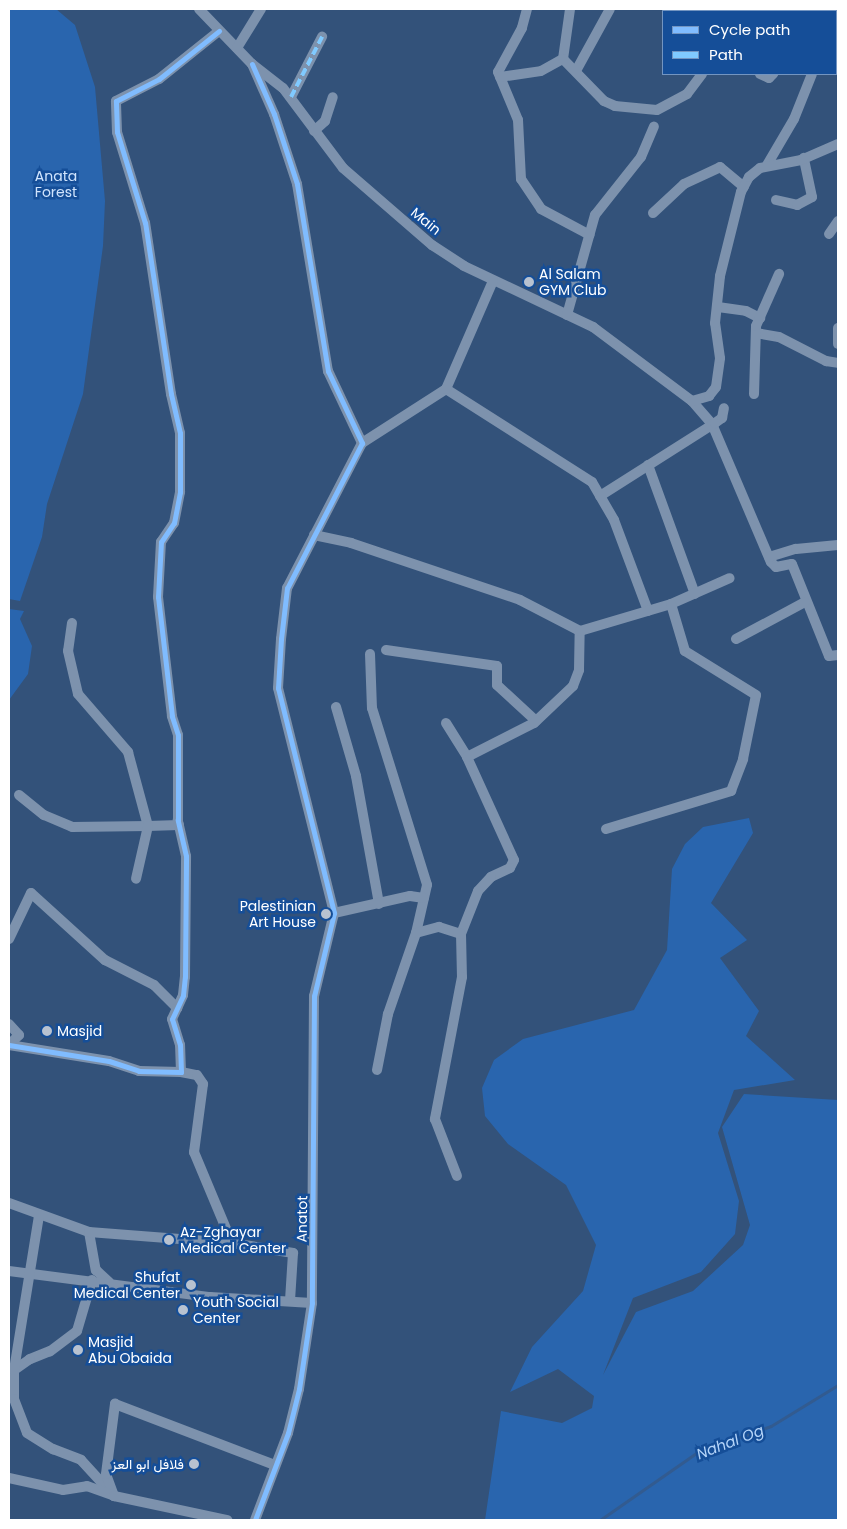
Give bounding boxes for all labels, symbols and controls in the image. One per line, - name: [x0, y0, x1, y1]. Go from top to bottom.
- legend: [662, 10, 837, 75]
- text: Cycle path: [709, 19, 790, 40]
- text: Path: [709, 44, 743, 65]
- park label: Anata Forest: [35, 168, 77, 200]
- street label: Main: [408, 204, 444, 238]
- place label: Al Salam GYM Club: [539, 266, 607, 298]
- marker: Al Salam GYM Club: [523, 276, 535, 288]
- place label: Palestinian Art House: [240, 898, 316, 930]
- marker: Palestinian Art House: [320, 908, 332, 920]
- place label: Masjid: [57, 1023, 102, 1039]
- marker: Masjid: [41, 1025, 53, 1037]
- street label: Anatot: [293, 1195, 311, 1243]
- place label: Az-Zghayar Medical Center: [180, 1224, 286, 1256]
- marker: Az-Zghayar Medical Center: [162, 1233, 176, 1247]
- place label: Shufat Medical Center: [74, 1269, 180, 1302]
- marker: Shufat Medical Center: [184, 1278, 198, 1292]
- place label: Youth Social Center: [193, 1294, 279, 1326]
- marker: Youth Social Center: [177, 1304, 189, 1316]
- place label: Masjid Abu Obaida: [88, 1334, 172, 1366]
- marker: Masjid Abu Obaida: [72, 1344, 84, 1356]
- water label: Nahal Og: [694, 1421, 766, 1463]
- place label: فلافل ابو العز: [112, 1456, 184, 1472]
- marker: فلافل ابو العز: [188, 1458, 200, 1470]

